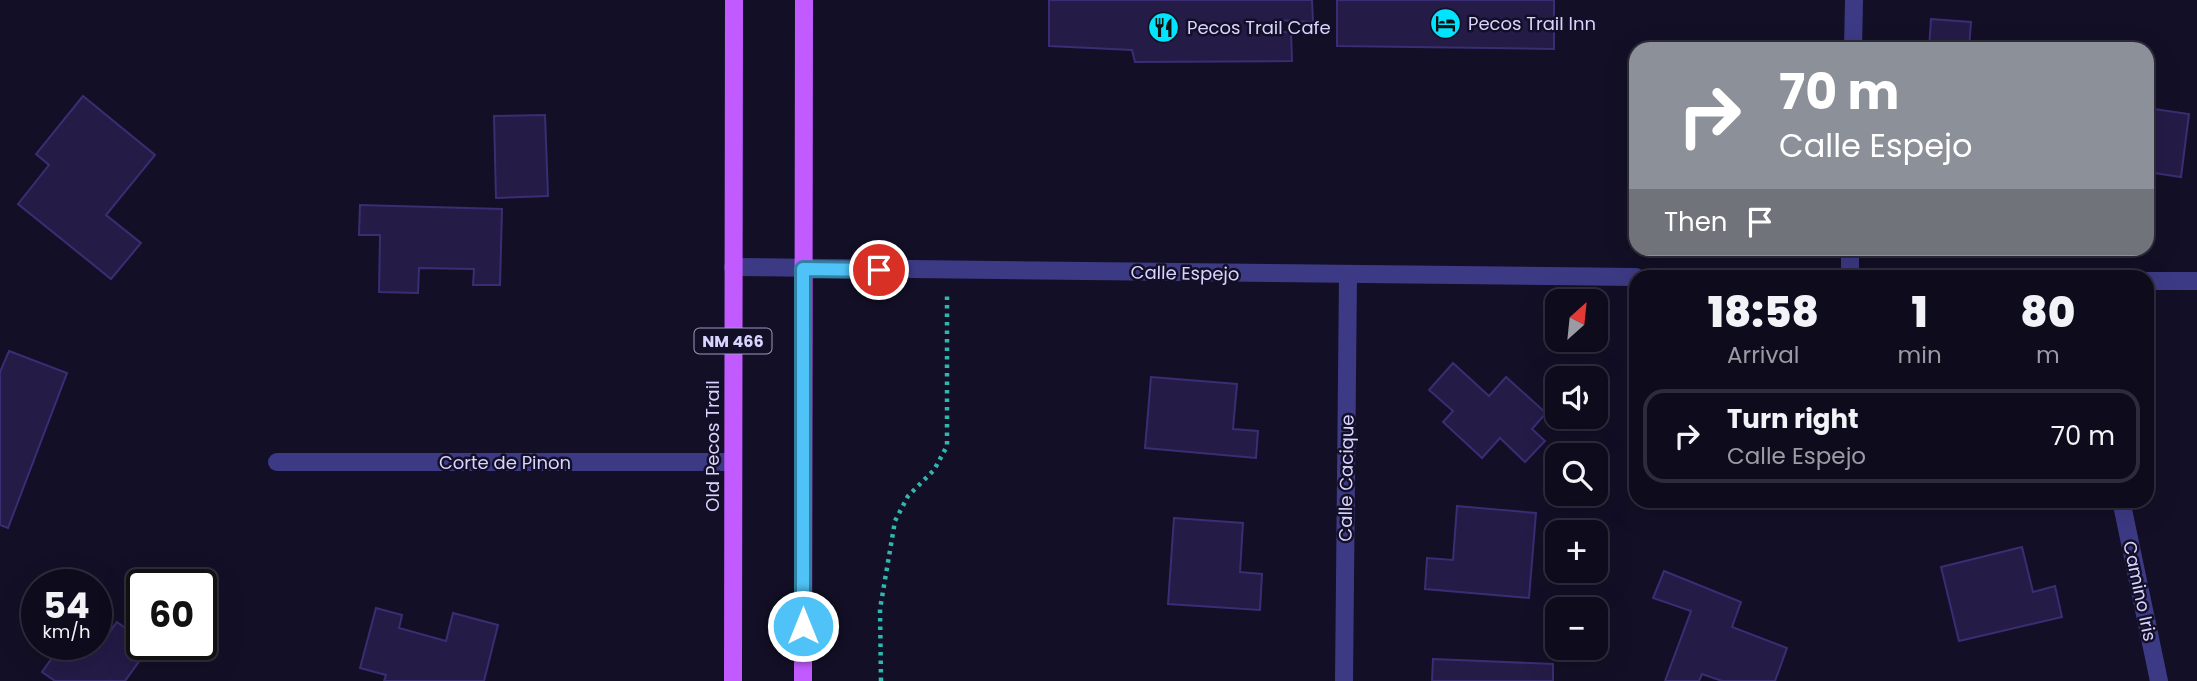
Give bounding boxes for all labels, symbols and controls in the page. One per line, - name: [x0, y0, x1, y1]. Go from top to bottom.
- hotel icon: Pecos Trail Inn: [1428, 6, 1462, 40]
- restaurant icon: Pecos Trail Cafe: [1147, 10, 1181, 44]
- place label: Pecos Trail Inn: [1468, 11, 1596, 36]
- place label: Pecos Trail Cafe: [1187, 15, 1331, 40]
- text: 70 m: [1779, 58, 1899, 126]
- icon: right: [1664, 70, 1755, 161]
- text: Calle Espejo: [1779, 123, 1972, 168]
- icon: arrive: [1741, 203, 1779, 241]
- text: Then: [1664, 204, 1727, 240]
- pin: [849, 240, 909, 300]
- icon: arrive: [860, 251, 898, 289]
- street label: Calle Espejo: [1130, 260, 1240, 286]
- text: 18:58: [1708, 283, 1819, 342]
- text: 1: [1912, 283, 1928, 342]
- text: 80: [2020, 283, 2075, 342]
- north arrow: [1545, 289, 1608, 352]
- map controls: [1545, 289, 1608, 660]
- road number: NM 466: [694, 328, 772, 354]
- text: Arrival: [1727, 339, 1800, 371]
- text: min: [1898, 339, 1942, 371]
- text: m: [2036, 339, 2060, 371]
- button: sound: [1545, 366, 1608, 429]
- street label: Old Pecos Trail: [700, 380, 725, 512]
- text: Turn right: [1727, 401, 1859, 437]
- street label: Calle Cacique: [1332, 414, 1360, 542]
- icon: right: [1668, 417, 1706, 455]
- text: 70 m: [2051, 418, 2115, 454]
- text: Calle Espejo: [1727, 440, 1866, 472]
- button: search: [1545, 443, 1608, 506]
- street label: Corte de Pinon: [439, 450, 571, 475]
- button: +: [1545, 520, 1608, 583]
- street label: Camino Iris: [2117, 539, 2163, 643]
- speed limit sign: 60: [126, 569, 217, 660]
- text: 54: [43, 581, 90, 630]
- position arrow: [766, 589, 840, 663]
- button: −: [1545, 597, 1608, 660]
- text: km/h: [43, 619, 90, 644]

